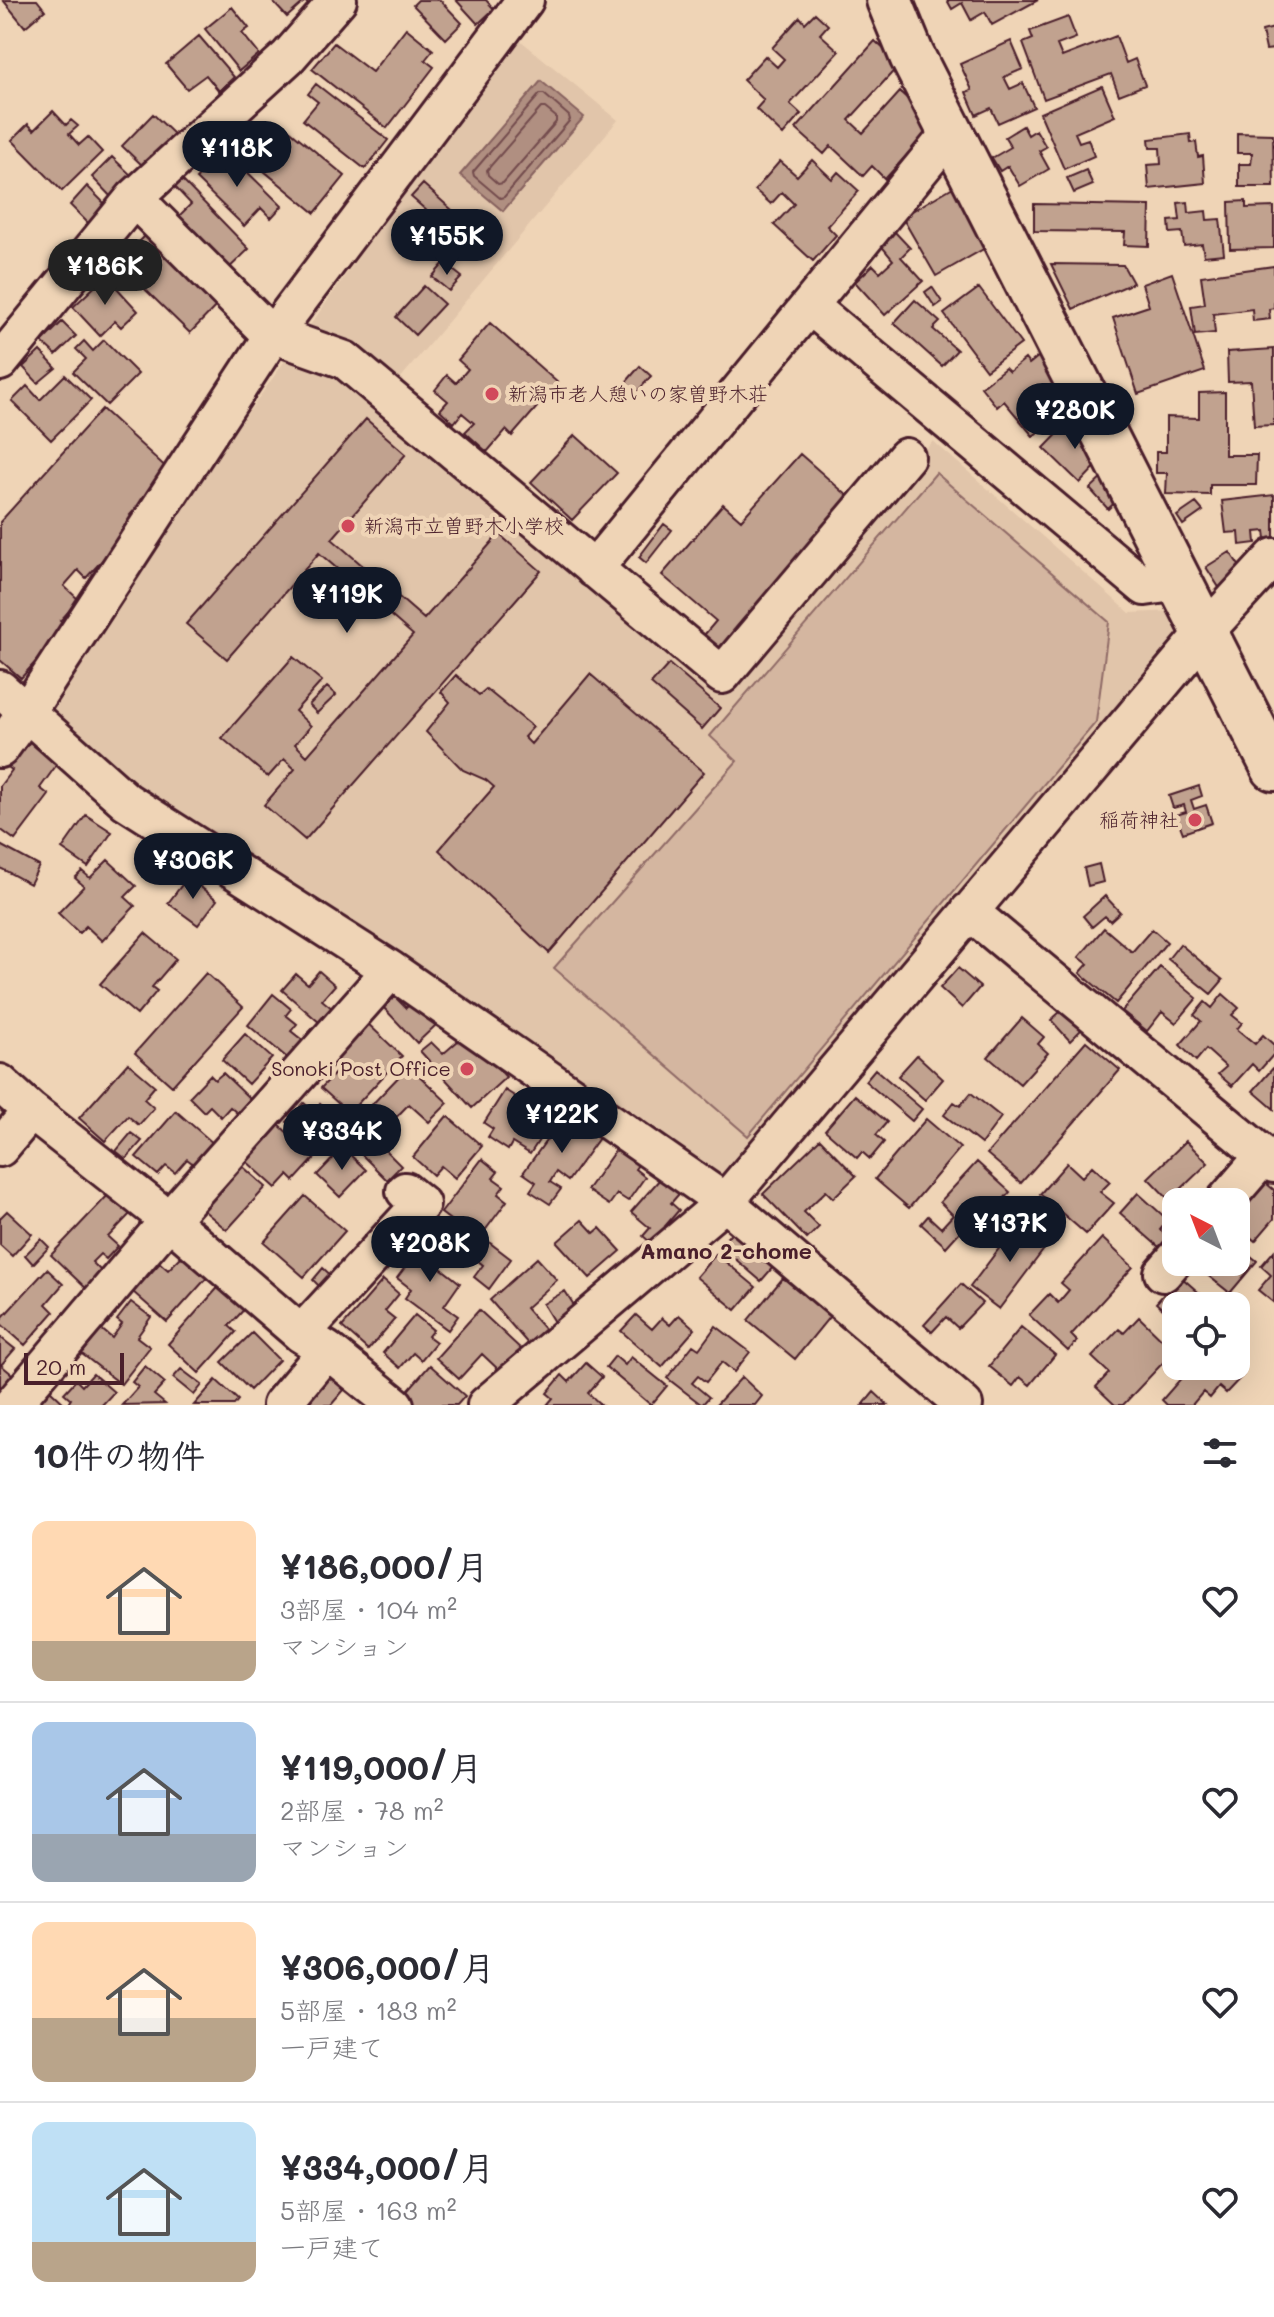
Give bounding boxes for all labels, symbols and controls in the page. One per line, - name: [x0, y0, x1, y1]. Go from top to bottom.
- pin: ¥118K: [181, 121, 293, 189]
- text: ¥118K: [200, 130, 274, 164]
- pin: ¥155K: [391, 209, 503, 277]
- text: ¥155K: [409, 218, 485, 252]
- pin: ¥186K: [49, 239, 161, 307]
- text: ¥186K: [66, 248, 144, 282]
- place label: 新潟市老人憩いの家曽野木荘: [508, 380, 768, 406]
- pin: ¥280K: [1019, 383, 1131, 451]
- marker: 新潟市老人憩いの家曽野木荘: [483, 385, 501, 403]
- text: ¥280K: [1034, 392, 1116, 426]
- place label: 新潟市立曽野木小学校: [364, 512, 564, 538]
- marker: 新潟市立曽野木小学校: [339, 517, 357, 535]
- pin: ¥119K: [291, 567, 403, 635]
- text: ¥119K: [311, 576, 383, 610]
- place label: 稲荷神社: [1099, 806, 1179, 832]
- marker: 稲荷神社: [1186, 811, 1204, 829]
- pin: ¥306K: [137, 833, 249, 901]
- text: ¥306K: [152, 842, 234, 876]
- place label: Sonoki Post Office: [271, 1055, 451, 1081]
- marker: Sonoki Post Office: [458, 1060, 476, 1078]
- pin: ¥122K: [506, 1087, 618, 1155]
- text: ¥122K: [525, 1096, 599, 1130]
- pin: ¥334K: [286, 1104, 398, 1172]
- text: ¥334K: [301, 1113, 383, 1147]
- north arrow: [1162, 1188, 1250, 1276]
- map controls: [1162, 1188, 1250, 1380]
- pin: ¥137K: [954, 1196, 1066, 1264]
- text: ¥137K: [972, 1205, 1048, 1239]
- pin: ¥208K: [374, 1216, 486, 1284]
- text: ¥208K: [389, 1225, 471, 1259]
- district label: Amano 2-chome: [640, 1236, 812, 1265]
- button: locate: [1162, 1292, 1250, 1380]
- scale bar: [24, 1349, 124, 1385]
- text: 20 m: [36, 1352, 86, 1381]
- icon: filters: [1198, 1431, 1242, 1475]
- text: 10件の物件: [32, 1432, 205, 1477]
- text: ¥186,000/月: [280, 1543, 489, 1588]
- icon: home: [96, 1553, 192, 1649]
- icon: heart: [1198, 1579, 1242, 1623]
- text: 3部屋 · 104 m²: [280, 1592, 457, 1626]
- text: マンション: [280, 1629, 409, 1663]
- text: ¥119,000/月: [280, 1744, 483, 1789]
- icon: home: [96, 1754, 192, 1850]
- icon: heart: [1198, 1780, 1242, 1824]
- text: 2部屋 · 78 m²: [280, 1793, 444, 1827]
- text: マンション: [280, 1830, 409, 1864]
- text: ¥306,000/月: [280, 1944, 495, 1989]
- icon: home: [96, 1954, 192, 2050]
- icon: heart: [1198, 1980, 1242, 2024]
- text: 5部屋 · 183 m²: [280, 1993, 457, 2027]
- text: 一戸建て: [280, 2030, 384, 2064]
- text: ¥334,000/月: [280, 2144, 495, 2189]
- icon: home: [96, 2154, 192, 2250]
- icon: heart: [1198, 2180, 1242, 2224]
- text: 5部屋 · 163 m²: [280, 2193, 457, 2227]
- text: 一戸建て: [280, 2230, 384, 2264]

